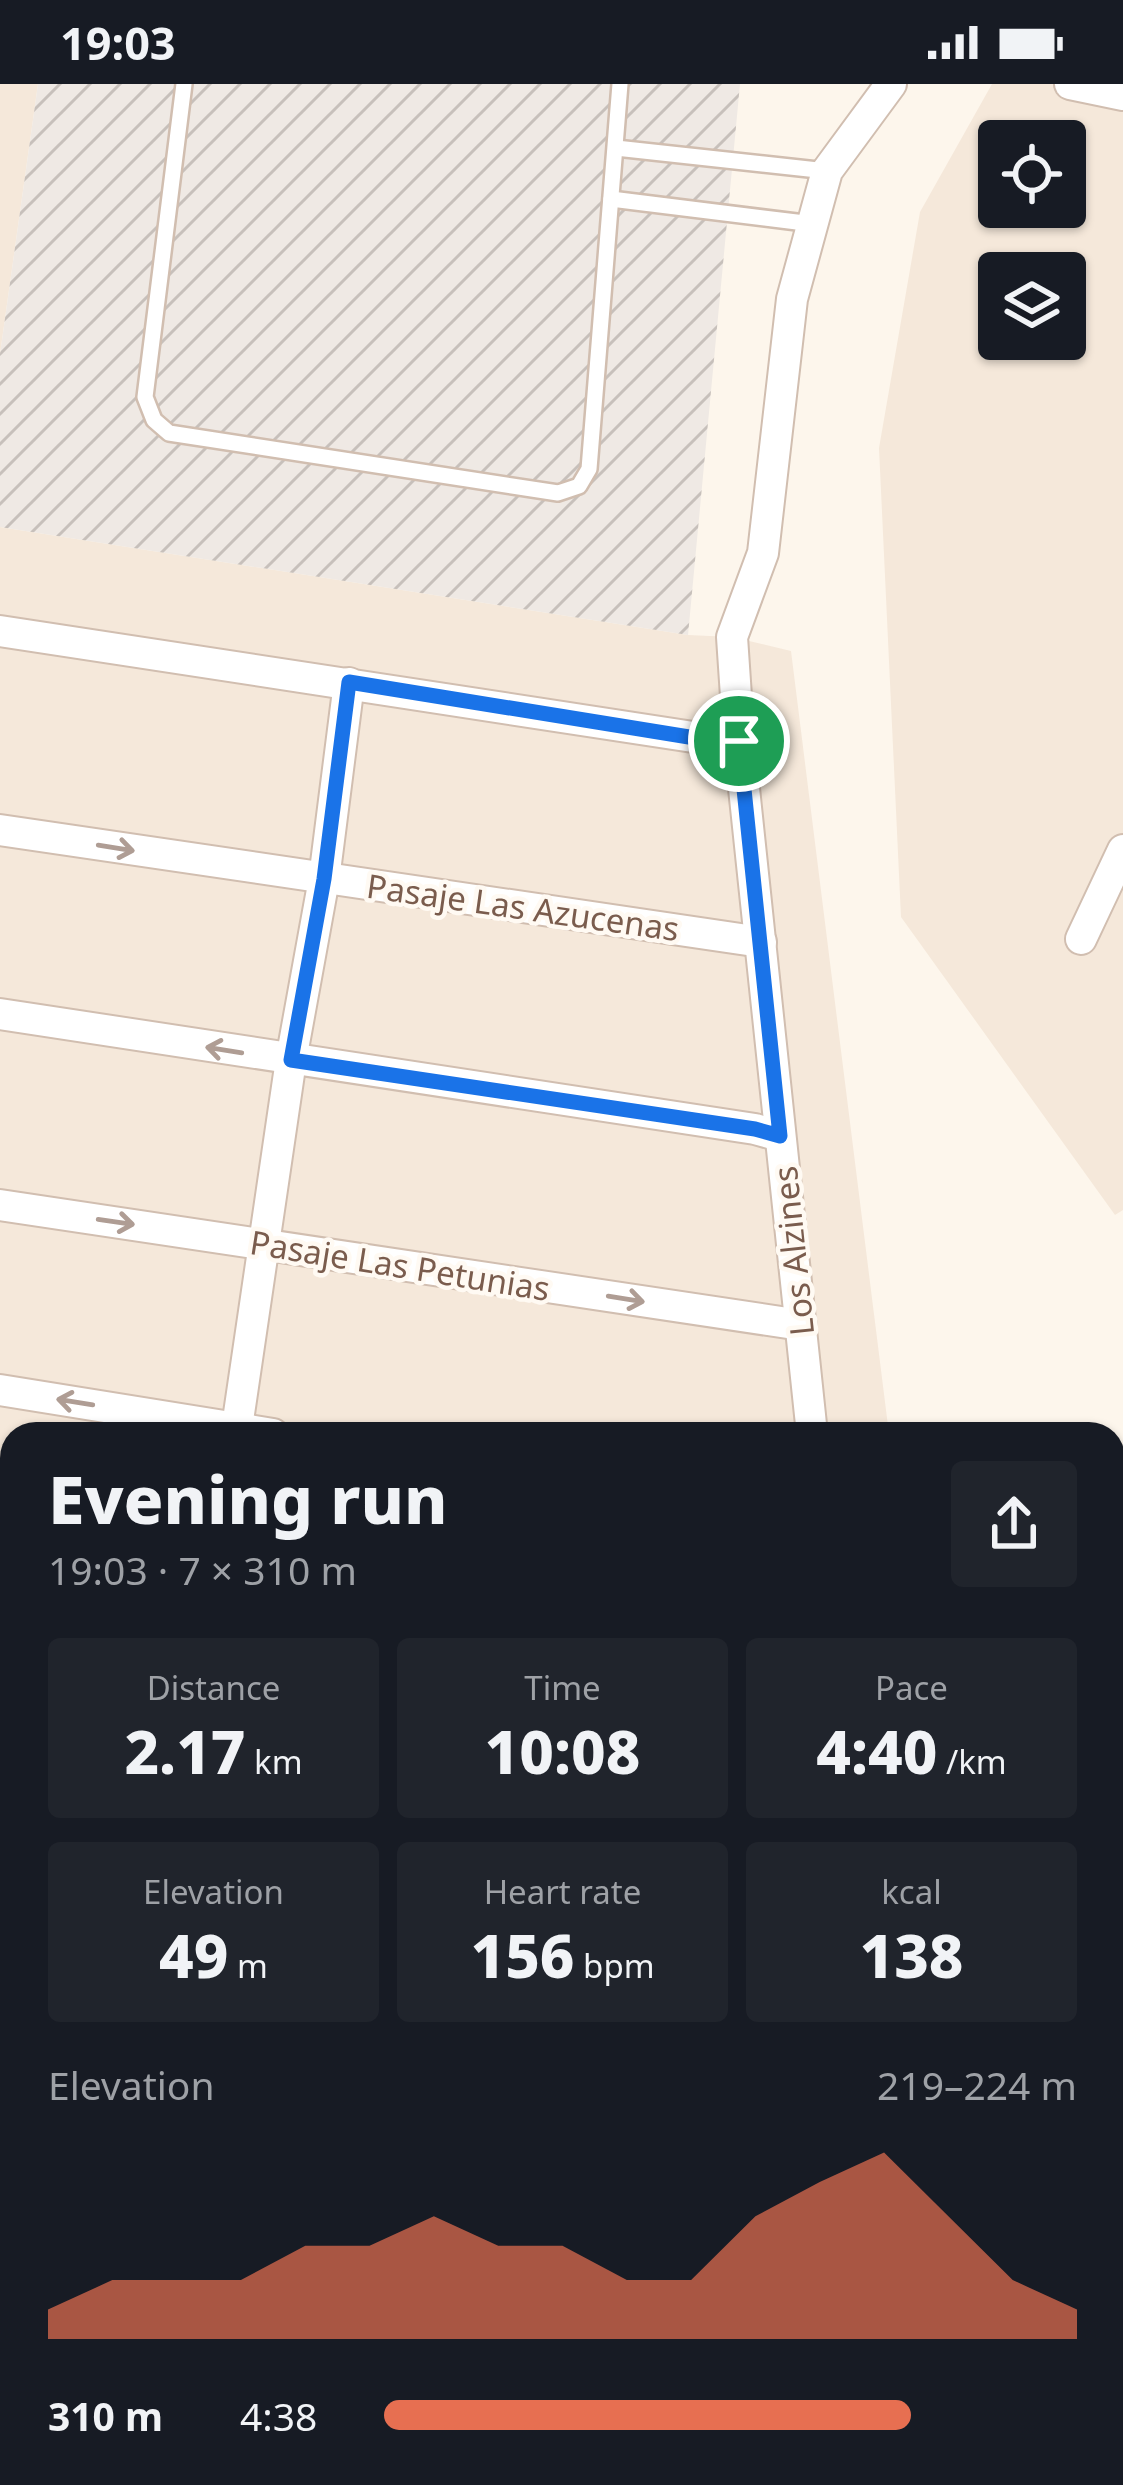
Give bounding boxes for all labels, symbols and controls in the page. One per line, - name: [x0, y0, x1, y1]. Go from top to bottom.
- text: 19:03: [60, 12, 176, 73]
- map controls: [978, 120, 1086, 360]
- button: locate: [978, 120, 1086, 228]
- button: layers: [978, 252, 1086, 360]
- pin: [688, 690, 790, 792]
- icon: arrive: [706, 708, 772, 774]
- one-way arrow: [95, 837, 134, 860]
- street label: Pasaje Las Azucenas: [364, 863, 682, 951]
- one-way arrow: [205, 1037, 244, 1060]
- street label: Los Alzines: [762, 1164, 824, 1338]
- one-way arrow: [96, 1211, 135, 1234]
- street label: Pasaje Las Petunias: [247, 1219, 553, 1311]
- one-way arrow: [606, 1288, 645, 1311]
- one-way arrow: [56, 1390, 95, 1413]
- text: Evening run: [48, 1453, 447, 1543]
- button: share: [951, 1461, 1077, 1587]
- text: 19:03 · 7 × 310 m: [48, 1543, 357, 1596]
- text: Distance: [147, 1665, 280, 1710]
- text: Time: [524, 1665, 601, 1710]
- text: Pace: [875, 1665, 948, 1710]
- text: 2.17: [124, 1710, 246, 1792]
- text: 10:08: [485, 1710, 640, 1792]
- text: 4:40: [816, 1710, 937, 1792]
- text: km: [246, 1739, 303, 1784]
- text: /km: [937, 1739, 1007, 1784]
- text: Elevation: [143, 1869, 284, 1914]
- text: Heart rate: [484, 1869, 641, 1914]
- text: kcal: [881, 1869, 942, 1914]
- text: 49: [159, 1914, 228, 1996]
- text: 156: [470, 1914, 575, 1996]
- text: 138: [859, 1914, 964, 1996]
- text: m: [228, 1943, 268, 1988]
- text: bpm: [575, 1943, 655, 1988]
- text: Elevation: [48, 2058, 215, 2111]
- text: 219–224 m: [877, 2058, 1077, 2111]
- text: 310 m: [48, 2389, 163, 2442]
- text: 4:38: [240, 2389, 317, 2442]

